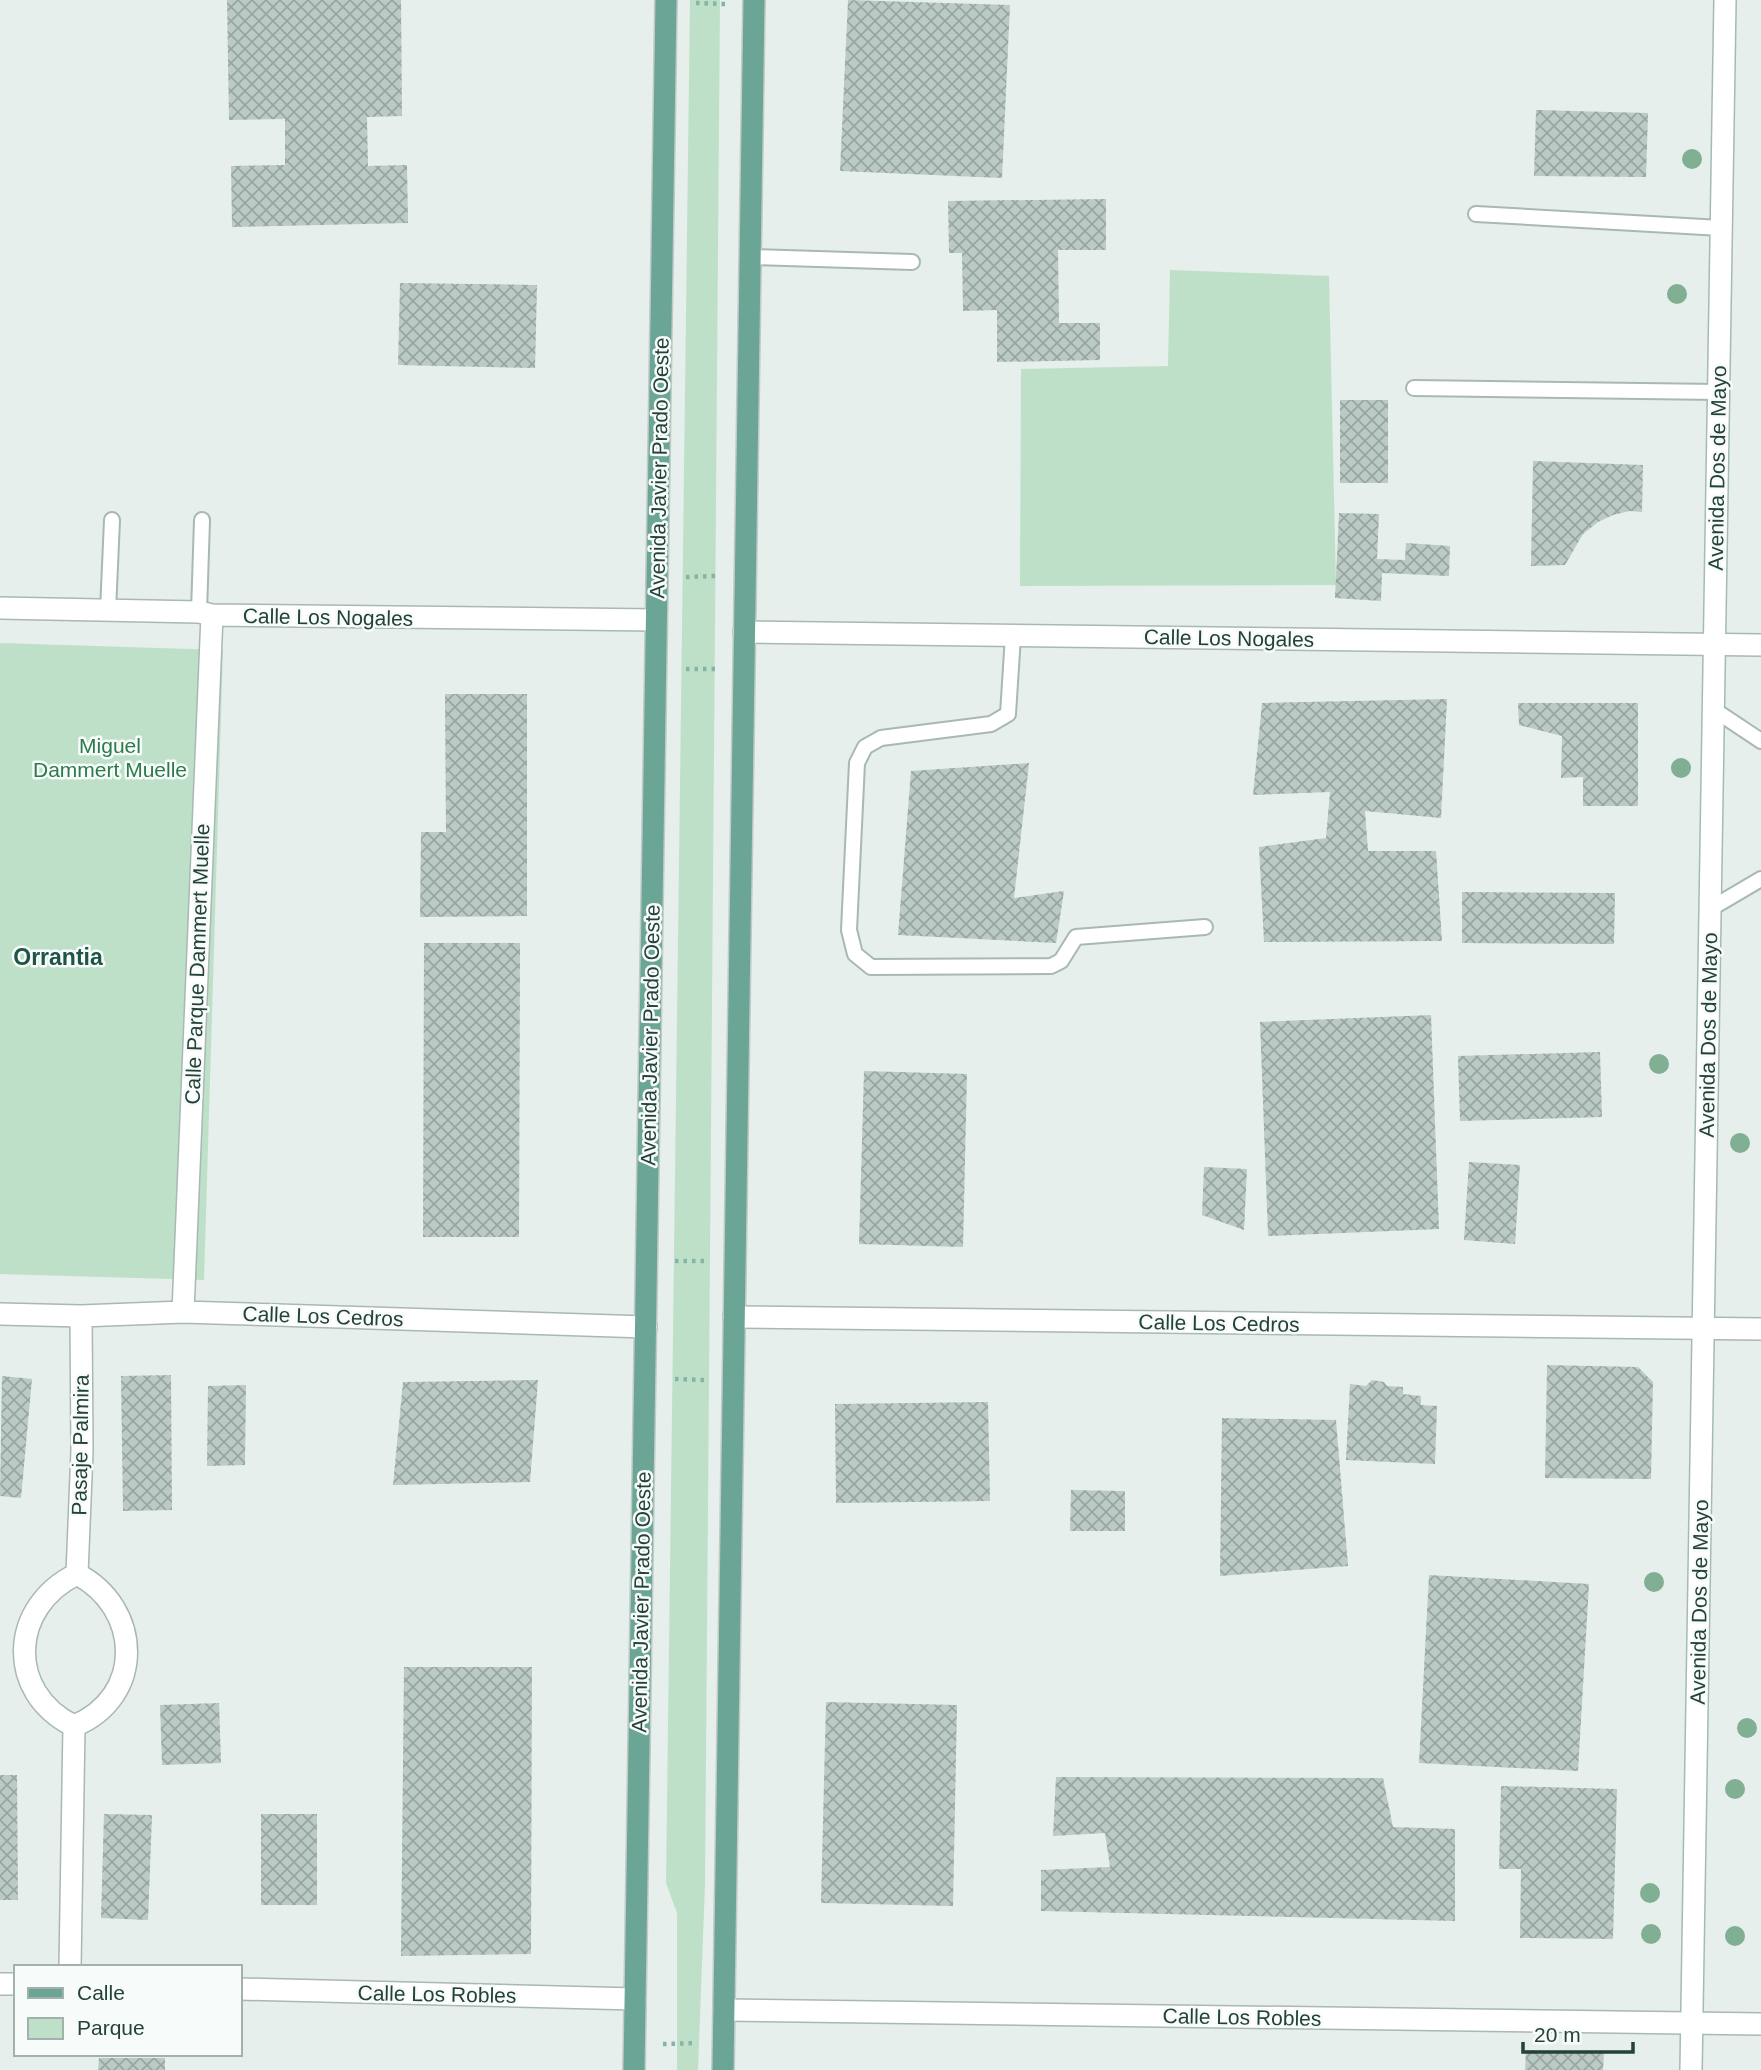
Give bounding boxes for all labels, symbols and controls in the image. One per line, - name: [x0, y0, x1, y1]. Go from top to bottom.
- street label: Avenida Javier Prado Oeste: [645, 337, 673, 599]
- street label: Avenida Dos de Mayo: [1704, 365, 1730, 571]
- street label: Calle Los Nogales: [243, 604, 413, 630]
- street label: Calle Los Nogales: [1144, 625, 1314, 651]
- park label: Miguel Dammert Muelle: [33, 734, 187, 781]
- street label: Calle Parque Dammert Muelle: [181, 823, 213, 1105]
- street label: Avenida Javier Prado Oeste: [636, 904, 664, 1166]
- street label: Avenida Dos de Mayo: [1695, 932, 1721, 1138]
- district label: Orrantia: [13, 944, 103, 970]
- street label: Calle Los Cedros: [242, 1302, 404, 1330]
- street label: Calle Los Cedros: [1138, 1310, 1300, 1336]
- street label: Pasaje Palmira: [67, 1374, 93, 1516]
- street label: Avenida Javier Prado Oeste: [627, 1471, 655, 1733]
- street label: Avenida Dos de Mayo: [1686, 1499, 1712, 1705]
- legend: [14, 1965, 242, 2056]
- text: Calle: [77, 1981, 125, 2004]
- street label: Calle Los Robles: [357, 1981, 517, 2007]
- street label: Calle Los Robles: [1162, 2004, 1322, 2030]
- scale bar: [1523, 2010, 1633, 2054]
- text: Parque: [77, 2016, 145, 2039]
- text: 20 m: [1534, 2023, 1581, 2046]

